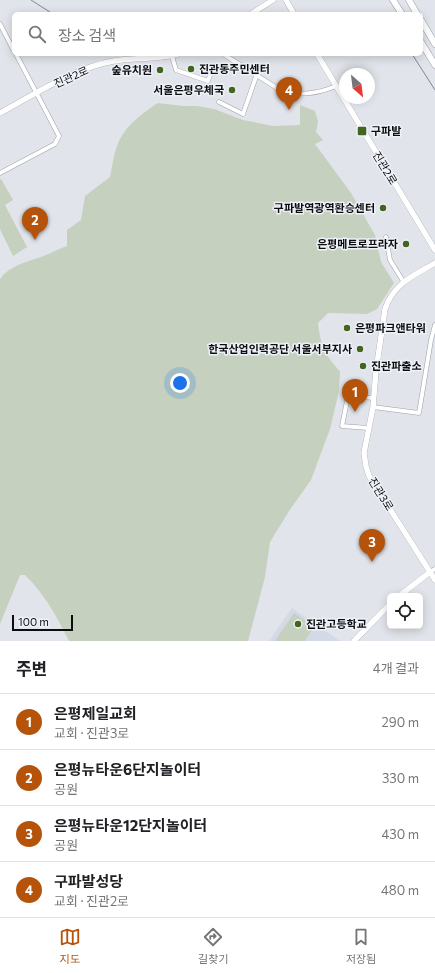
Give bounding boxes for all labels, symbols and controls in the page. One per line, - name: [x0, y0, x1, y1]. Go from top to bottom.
- search box: [12, 12, 423, 56]
- icon: search: [26, 23, 48, 45]
- text: 장소 검색: [58, 26, 116, 44]
- place label: 진관동주민센터: [199, 62, 270, 75]
- street label: 진관2로: [51, 63, 90, 90]
- place label: 숲유치원: [112, 63, 152, 76]
- marker: 진관동주민센터: [186, 64, 196, 74]
- marker: 숲유치원: [155, 65, 165, 75]
- north arrow: [339, 68, 375, 104]
- pin: 4: [276, 77, 302, 110]
- place label: 서울은평우체국: [153, 83, 224, 96]
- marker: 서울은평우체국: [227, 85, 237, 95]
- place label: 구파발: [371, 124, 401, 137]
- marker: 구파발: [356, 125, 368, 137]
- street label: 진관2로: [370, 149, 400, 187]
- place label: 구파발역광역환승센터: [274, 201, 375, 214]
- marker: 구파발역광역환승센터: [378, 203, 388, 213]
- pin: 2: [22, 207, 48, 240]
- place label: 은평메트로프라자: [317, 237, 398, 250]
- marker: 은평메트로프라자: [401, 239, 411, 249]
- place label: 은평파크앤타워: [355, 321, 426, 334]
- marker: 은평파크앤타워: [342, 323, 352, 333]
- place label: 한국산업인력공단 서울서부지사: [208, 342, 352, 355]
- marker: 한국산업인력공단 서울서부지사: [355, 344, 365, 354]
- place label: 진관파출소: [371, 359, 422, 372]
- marker: 진관파출소: [358, 361, 368, 371]
- your location: [170, 373, 190, 393]
- pin: 1: [342, 379, 368, 412]
- street label: 진관3로: [366, 475, 397, 513]
- pin: 3: [359, 529, 385, 562]
- map controls: [387, 593, 423, 629]
- button: locate: [387, 593, 423, 629]
- scale bar: [12, 613, 73, 632]
- text: 100 m: [18, 615, 49, 628]
- place label: 진관고등학교: [306, 617, 367, 630]
- marker: 진관고등학교: [293, 619, 303, 629]
- text: 주변: [16, 658, 47, 679]
- text: 4개 결과: [373, 660, 419, 676]
- text: 은평제일교회: [54, 704, 137, 722]
- text: 1: [26, 714, 32, 730]
- text: 290 m: [382, 714, 419, 730]
- text: 교회 · 진관3로: [54, 725, 129, 741]
- text: 은평뉴타운6단지놀이터: [54, 760, 201, 778]
- text: 2: [25, 770, 33, 786]
- text: 330 m: [382, 770, 419, 786]
- text: 공원: [54, 781, 78, 797]
- text: 은평뉴타운12단지놀이터: [54, 816, 207, 834]
- text: 3: [25, 826, 33, 842]
- text: 430 m: [381, 826, 419, 842]
- text: 공원: [54, 837, 78, 853]
- text: 구파발성당: [54, 872, 123, 890]
- text: 4: [25, 882, 33, 898]
- text: 480 m: [381, 882, 419, 898]
- text: 교회 · 진관2로: [54, 893, 129, 909]
- tab: 지도: [59, 926, 81, 966]
- tab: 길찾기: [198, 926, 228, 966]
- tab: 저장됨: [346, 926, 376, 966]

